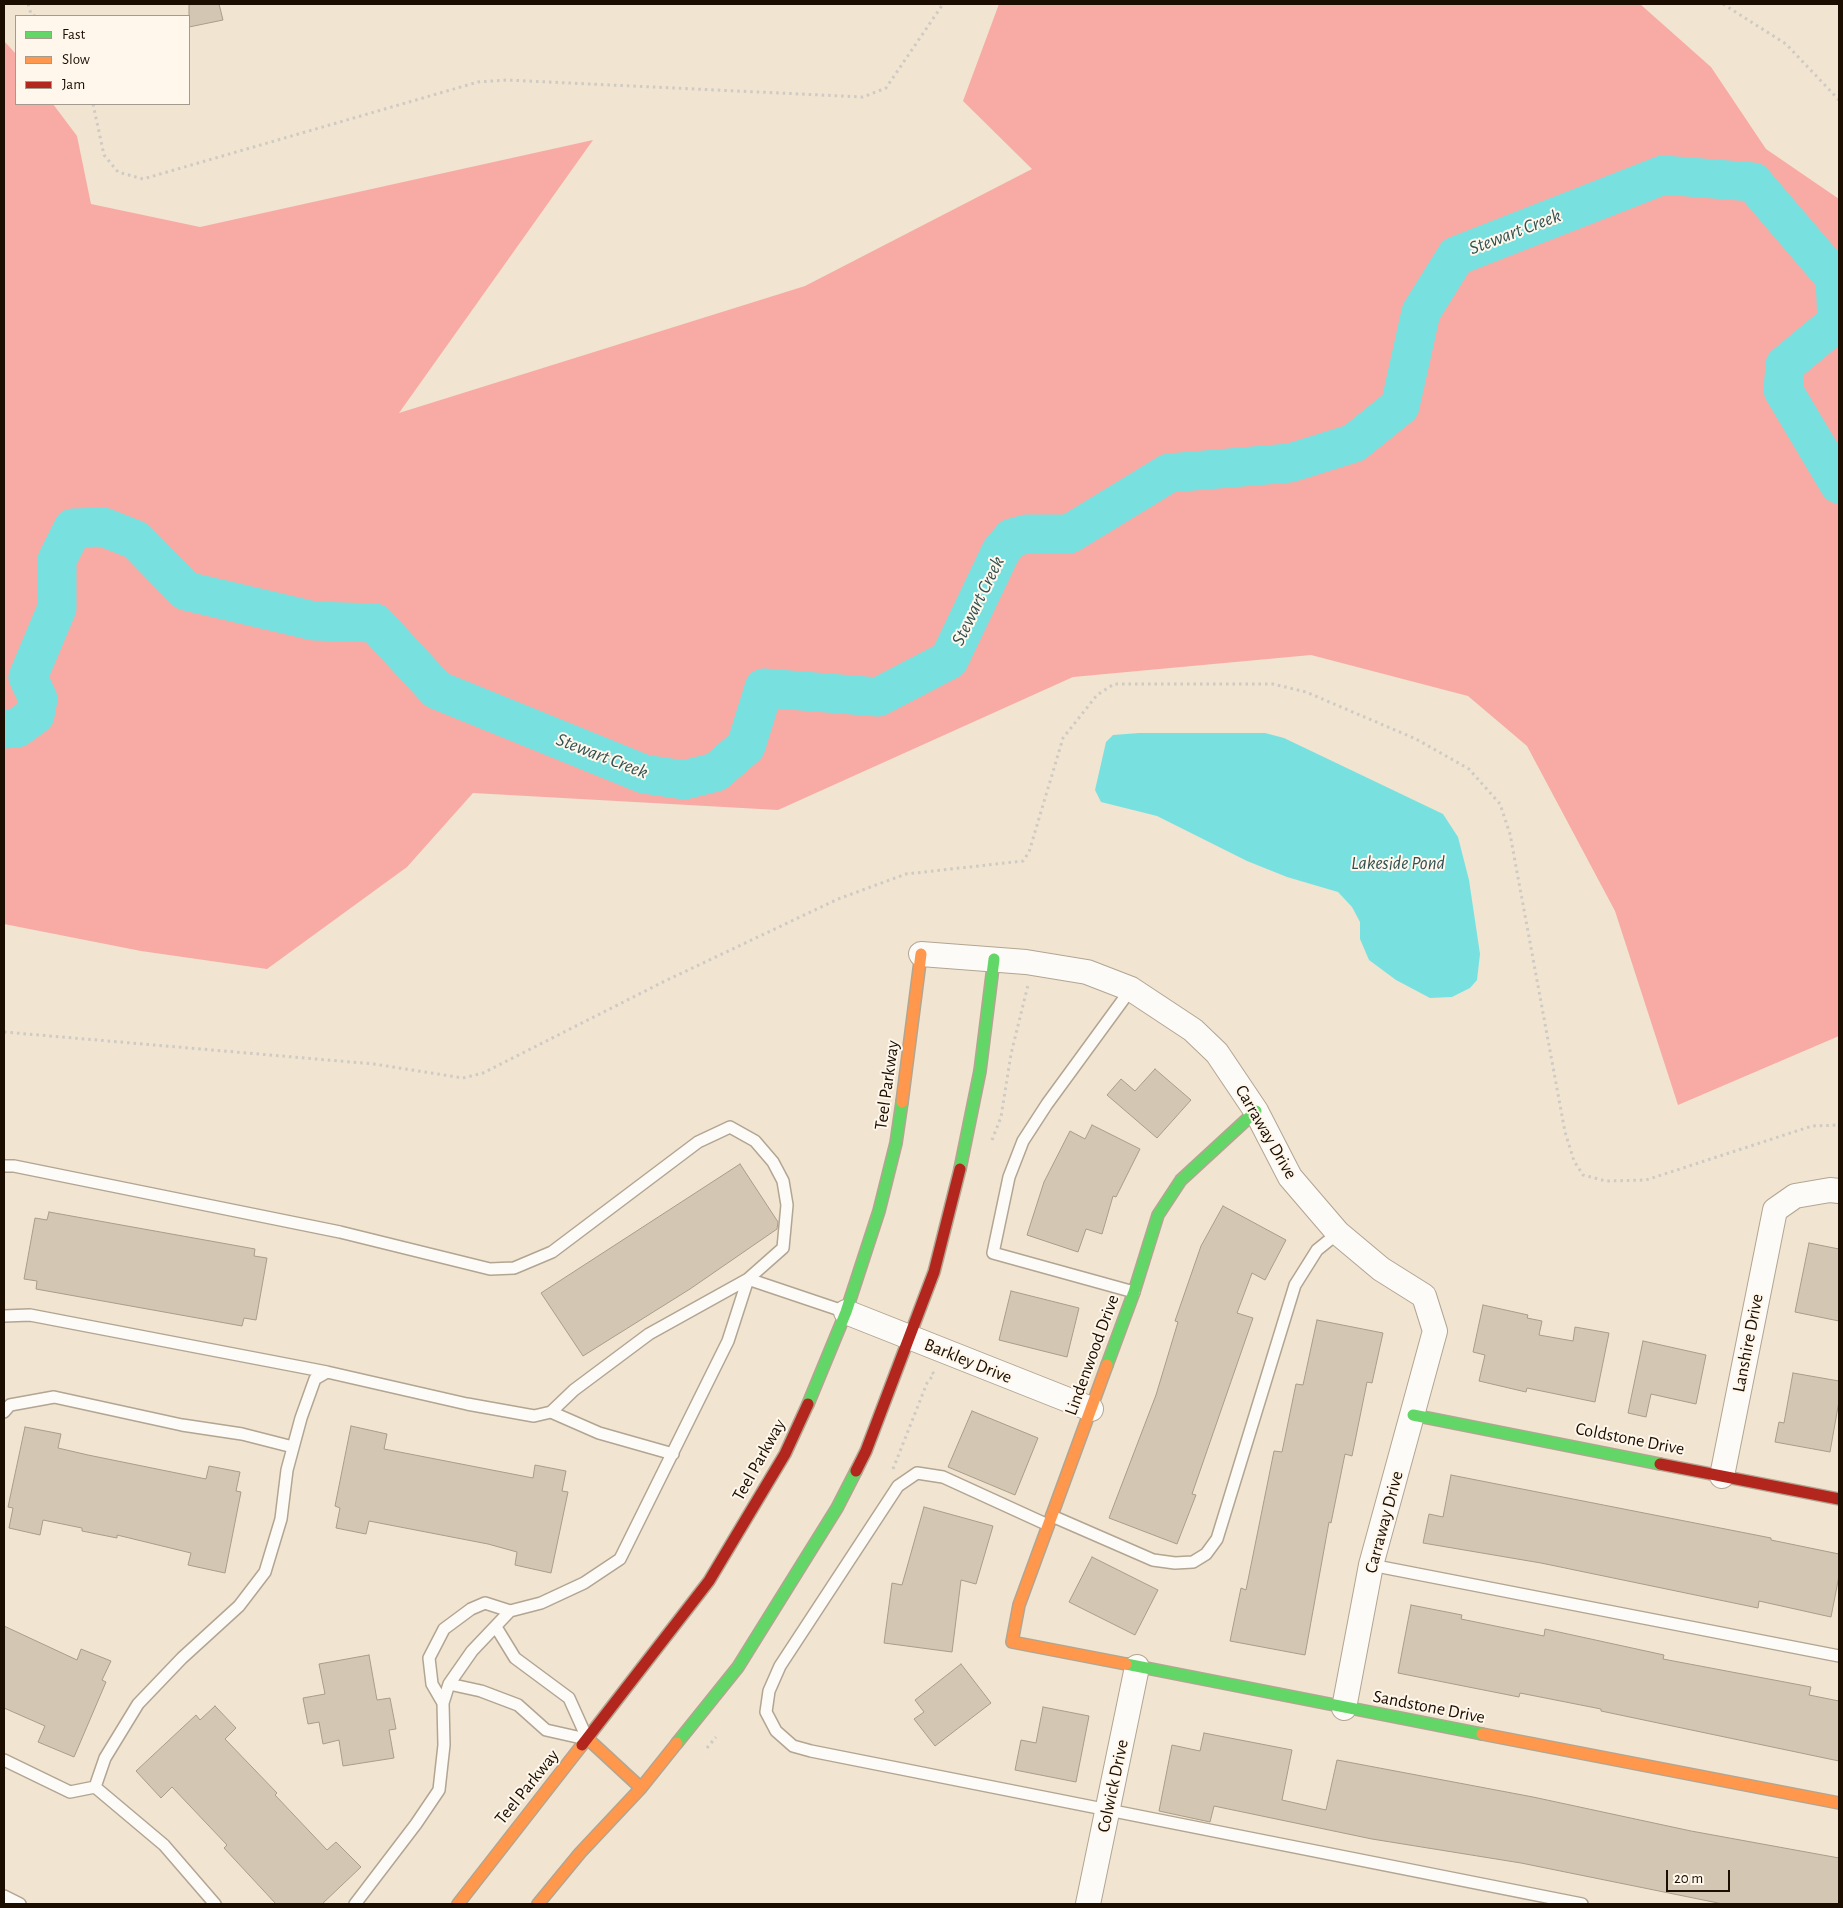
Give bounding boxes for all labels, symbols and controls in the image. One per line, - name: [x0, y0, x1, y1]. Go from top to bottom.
- legend: [15, 15, 190, 105]
- text: Fast: [62, 27, 85, 42]
- text: Slow: [62, 52, 90, 67]
- text: Jam: [62, 77, 85, 92]
- water label: Stewart Creek: [1466, 204, 1564, 260]
- water label: Stewart Creek: [947, 553, 1009, 649]
- water label: Stewart Creek: [553, 728, 651, 784]
- water label: Lakeside Pond: [1351, 852, 1445, 874]
- street label: Teel Parkway: [870, 1039, 904, 1131]
- street label: Carraway Drive: [1230, 1081, 1302, 1183]
- street label: Lindenwood Drive: [1060, 1292, 1124, 1418]
- street label: Lanshire Drive: [1728, 1292, 1768, 1394]
- street label: Barkley Drive: [921, 1334, 1015, 1388]
- street label: Teel Parkway: [728, 1415, 790, 1505]
- street label: Coldstone Drive: [1574, 1418, 1686, 1460]
- street label: Carraway Drive: [1360, 1468, 1408, 1576]
- street label: Sandstone Drive: [1371, 1686, 1487, 1728]
- street label: Colwick Drive: [1093, 1738, 1133, 1834]
- street label: Teel Parkway: [490, 1745, 564, 1829]
- scale bar: [1668, 1860, 1732, 1892]
- text: 20 m: [1674, 1871, 1703, 1886]

